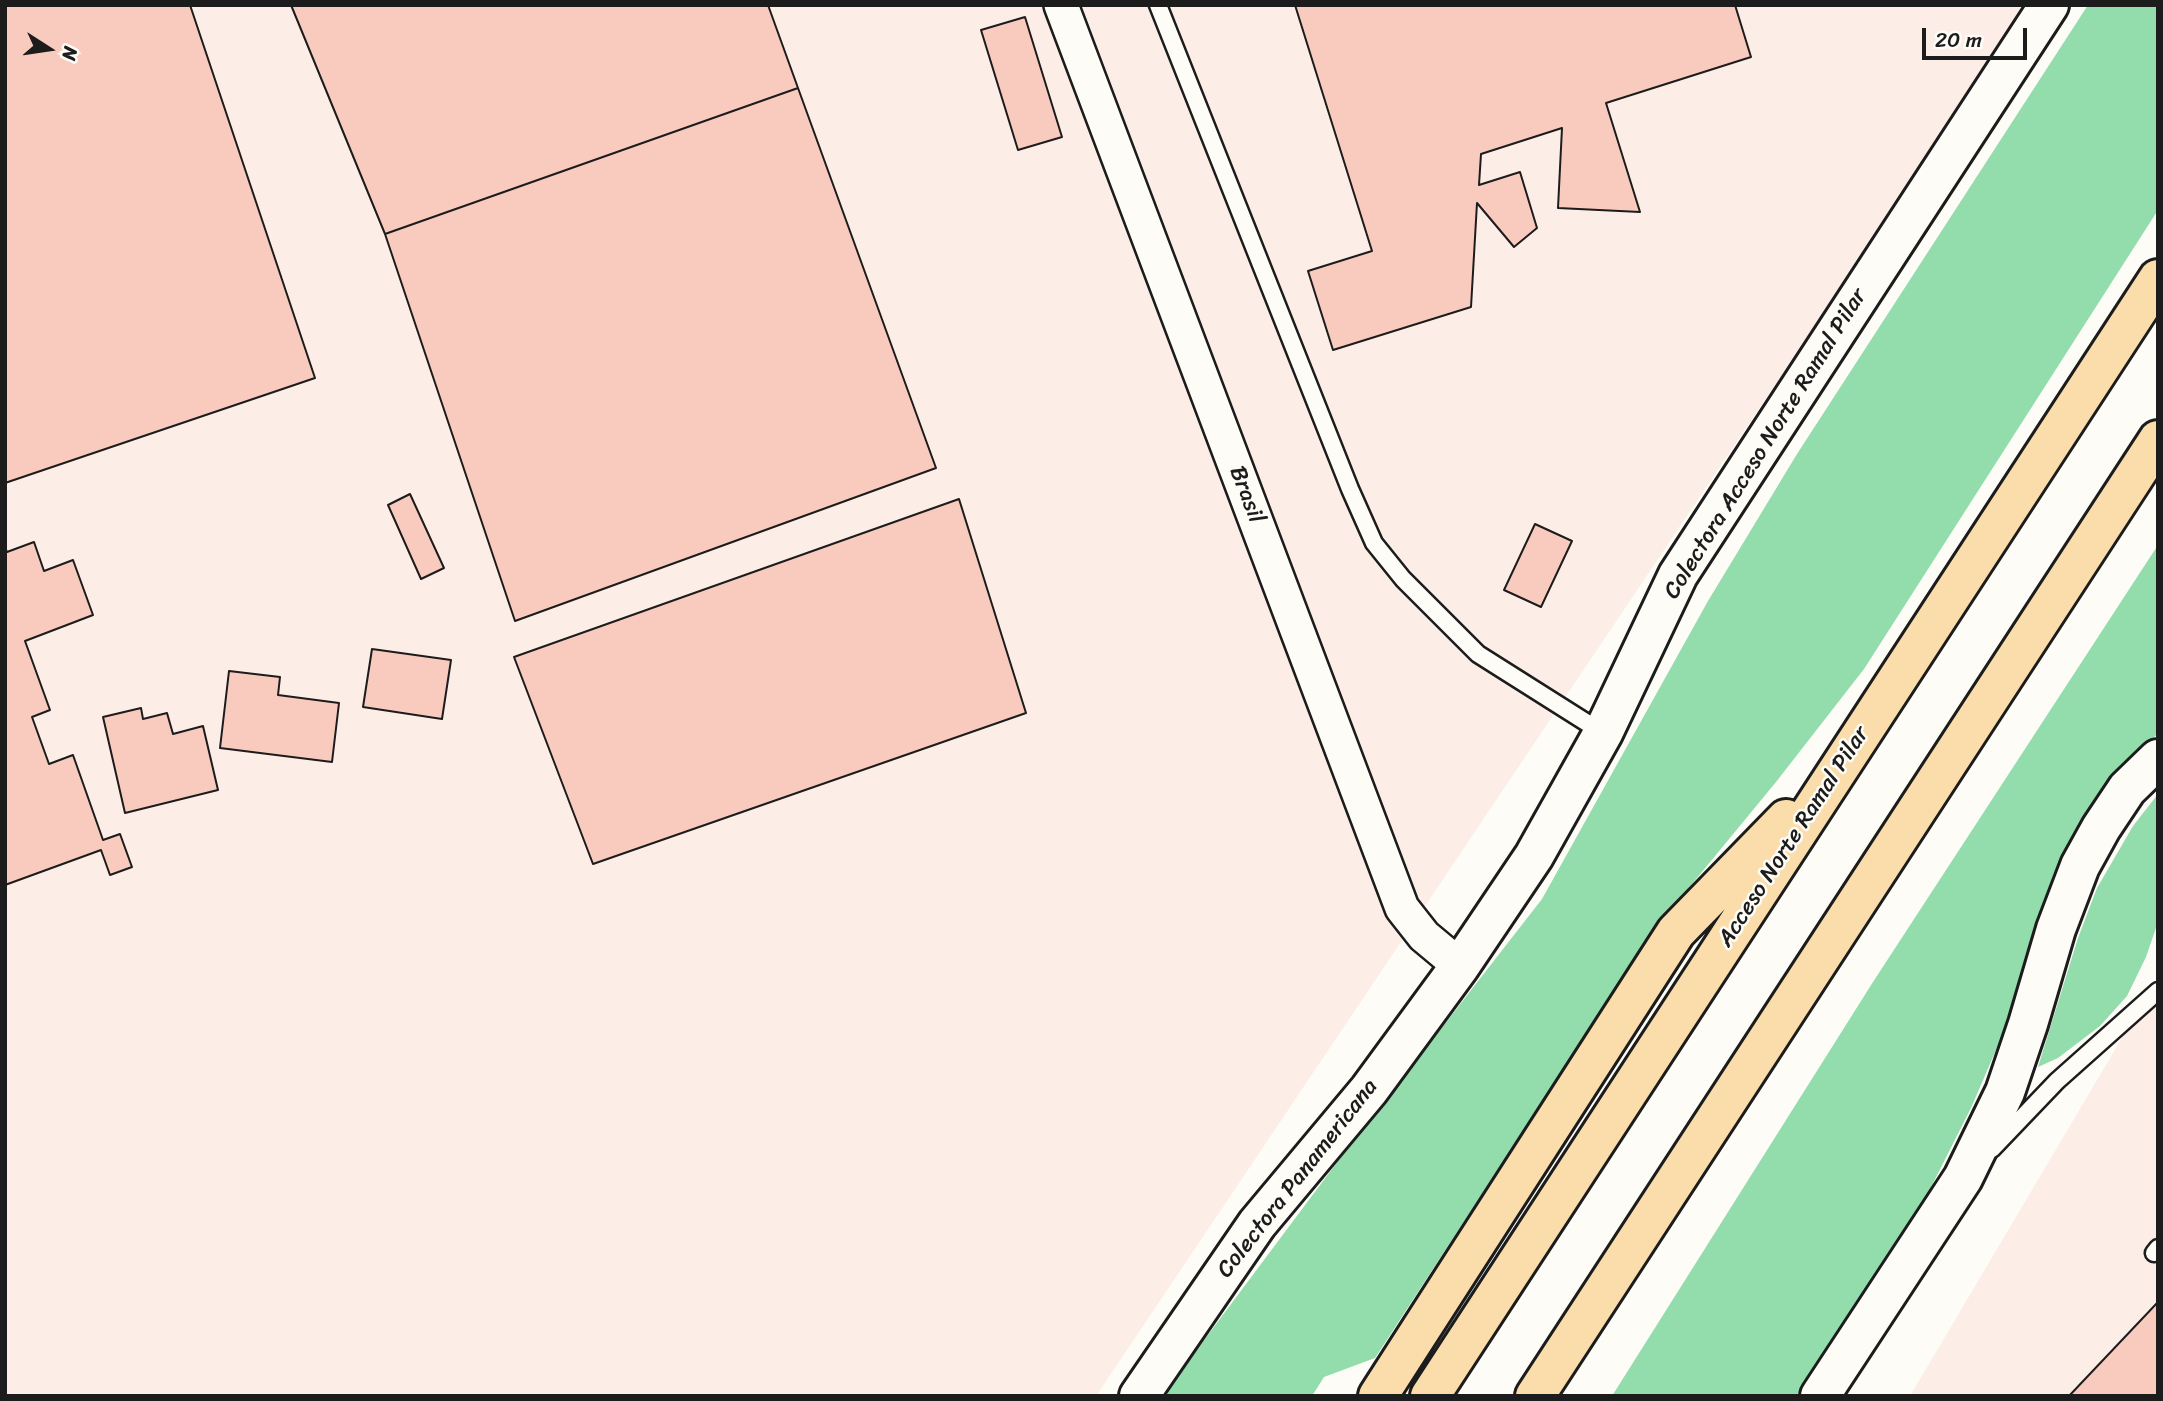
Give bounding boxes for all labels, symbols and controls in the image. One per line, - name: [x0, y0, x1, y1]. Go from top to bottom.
- north arrow: [14, 14, 84, 84]
- scale bar: [1925, 14, 2030, 58]
- text: 20 m: [1935, 21, 1982, 59]
- text: N: [53, 44, 88, 63]
- street label: Colectora Acceso Norte Ramal Pilar: [1659, 284, 1873, 604]
- street label: Brasil: [1223, 463, 1269, 527]
- street label: Acceso Norte Ramal Pilar: [1712, 722, 1876, 952]
- street label: Colectora Panamericana: [1212, 1074, 1384, 1284]

